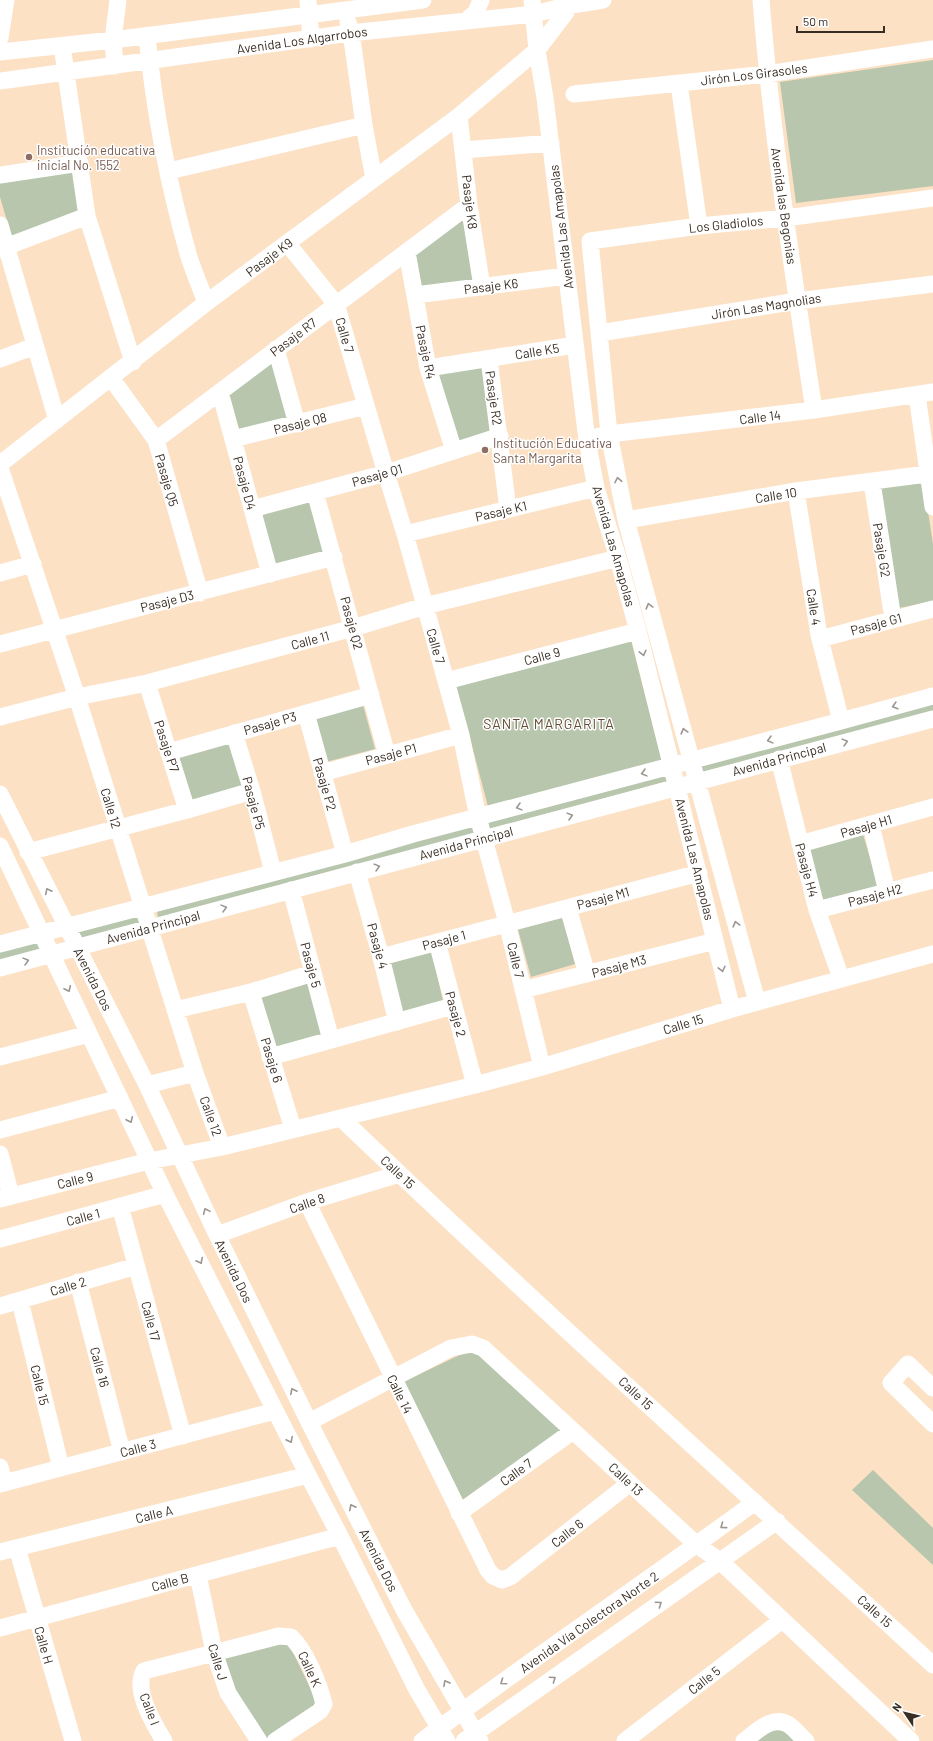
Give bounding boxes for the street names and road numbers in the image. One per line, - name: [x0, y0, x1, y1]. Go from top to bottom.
- street label: Avenida Los Algarrobos: [236, 23, 368, 57]
- street label: Jirón Los Girasoles: [700, 60, 808, 88]
- street label: Avenida las Begonias: [768, 147, 800, 265]
- street label: Avenida Las Amapolas: [545, 164, 577, 290]
- street label: Pasaje K8: [459, 174, 481, 230]
- street label: Los Gladiolos: [688, 212, 764, 236]
- street label: Pasaje K9: [242, 234, 296, 280]
- street label: Pasaje K6: [463, 275, 519, 297]
- street label: Jirón Las Magnolias: [710, 289, 822, 323]
- street label: Pasaje R7: [267, 314, 319, 360]
- street label: Calle 7: [332, 315, 358, 355]
- street label: Pasaje R4: [412, 323, 440, 381]
- street label: Calle K5: [514, 340, 561, 362]
- street label: Pasaje R2: [482, 370, 506, 426]
- street label: Calle 14: [738, 407, 782, 427]
- street label: Pasaje Q8: [272, 409, 328, 437]
- street label: Pasaje Q5: [152, 452, 182, 508]
- street label: Pasaje D4: [230, 454, 260, 512]
- street label: Pasaje Q1: [350, 460, 404, 490]
- street label: Avenida Las Amapolas: [589, 484, 639, 608]
- street label: Calle 10: [754, 484, 798, 506]
- street label: Pasaje K1: [474, 497, 528, 525]
- street label: Pasaje G2: [870, 522, 894, 578]
- street label: Pasaje D3: [139, 587, 195, 615]
- street label: Calle 4: [803, 587, 825, 627]
- street label: Pasaje Q2: [337, 595, 367, 651]
- street label: Pasaje G1: [849, 609, 903, 639]
- street label: Calle 7: [423, 626, 449, 666]
- street label: Calle 11: [289, 627, 331, 653]
- street label: Calle 9: [522, 644, 562, 668]
- street label: Pasaje P3: [242, 708, 298, 738]
- street label: Pasaje P7: [151, 718, 183, 774]
- street label: Avenida Principal: [730, 739, 828, 779]
- street label: Pasaje P1: [364, 740, 418, 768]
- street label: Pasaje P2: [310, 756, 340, 812]
- street label: Pasaje P5: [239, 775, 269, 832]
- street label: Calle 12: [97, 786, 125, 830]
- street label: Avenida Las Amapolas: [672, 796, 718, 922]
- street label: Pasaje H1: [838, 811, 894, 841]
- street label: Avenida Principal: [417, 823, 515, 863]
- street label: Pasaje H4: [792, 841, 822, 899]
- street label: Pasaje H2: [846, 880, 904, 910]
- street label: Pasaje M1: [575, 883, 631, 913]
- street label: Avenida Principal: [104, 907, 202, 947]
- street label: Pasaje 4: [364, 921, 392, 971]
- street label: Pasaje 1: [420, 927, 468, 953]
- street label: Pasaje 5: [297, 940, 325, 990]
- street label: Calle 7: [504, 941, 528, 979]
- street label: Avenida Dos: [70, 945, 116, 1013]
- street label: Pasaje M3: [590, 951, 648, 981]
- street label: Pasaje 2: [442, 989, 470, 1039]
- street label: Calle 15: [661, 1010, 705, 1038]
- street label: Pasaje 6: [258, 1035, 287, 1085]
- street label: Calle 12: [196, 1094, 226, 1138]
- street label: Calle 15: [377, 1152, 419, 1192]
- street label: Calle 9: [55, 1168, 95, 1192]
- street label: Calle 8: [287, 1189, 327, 1217]
- street label: Calle 1: [64, 1205, 102, 1229]
- street label: Avenida Dos: [212, 1237, 256, 1305]
- street label: Calle 2: [48, 1273, 88, 1299]
- street label: Calle 17: [138, 1299, 164, 1343]
- street label: Calle 16: [87, 1345, 113, 1389]
- street label: Calle 15: [27, 1363, 53, 1407]
- street label: Calle 14: [384, 1372, 416, 1416]
- street label: Calle 15: [615, 1373, 657, 1413]
- street label: Calle 3: [118, 1436, 158, 1460]
- street label: Calle 7: [497, 1455, 535, 1489]
- street label: Calle 13: [605, 1459, 647, 1499]
- street label: Calle A: [134, 1502, 174, 1526]
- street label: Calle 6: [548, 1515, 587, 1551]
- street label: Avenida Dos: [356, 1526, 402, 1594]
- street label: Avenida Vía Colectora Norte 2: [517, 1568, 662, 1676]
- street label: Calle B: [150, 1569, 190, 1595]
- street label: Calle 15: [854, 1591, 896, 1631]
- street label: Calle H: [31, 1624, 57, 1666]
- street label: Calle J: [205, 1642, 231, 1682]
- street label: Calle K: [295, 1648, 325, 1690]
- street label: Calle 5: [685, 1662, 724, 1698]
- street label: Calle I: [137, 1691, 163, 1727]

